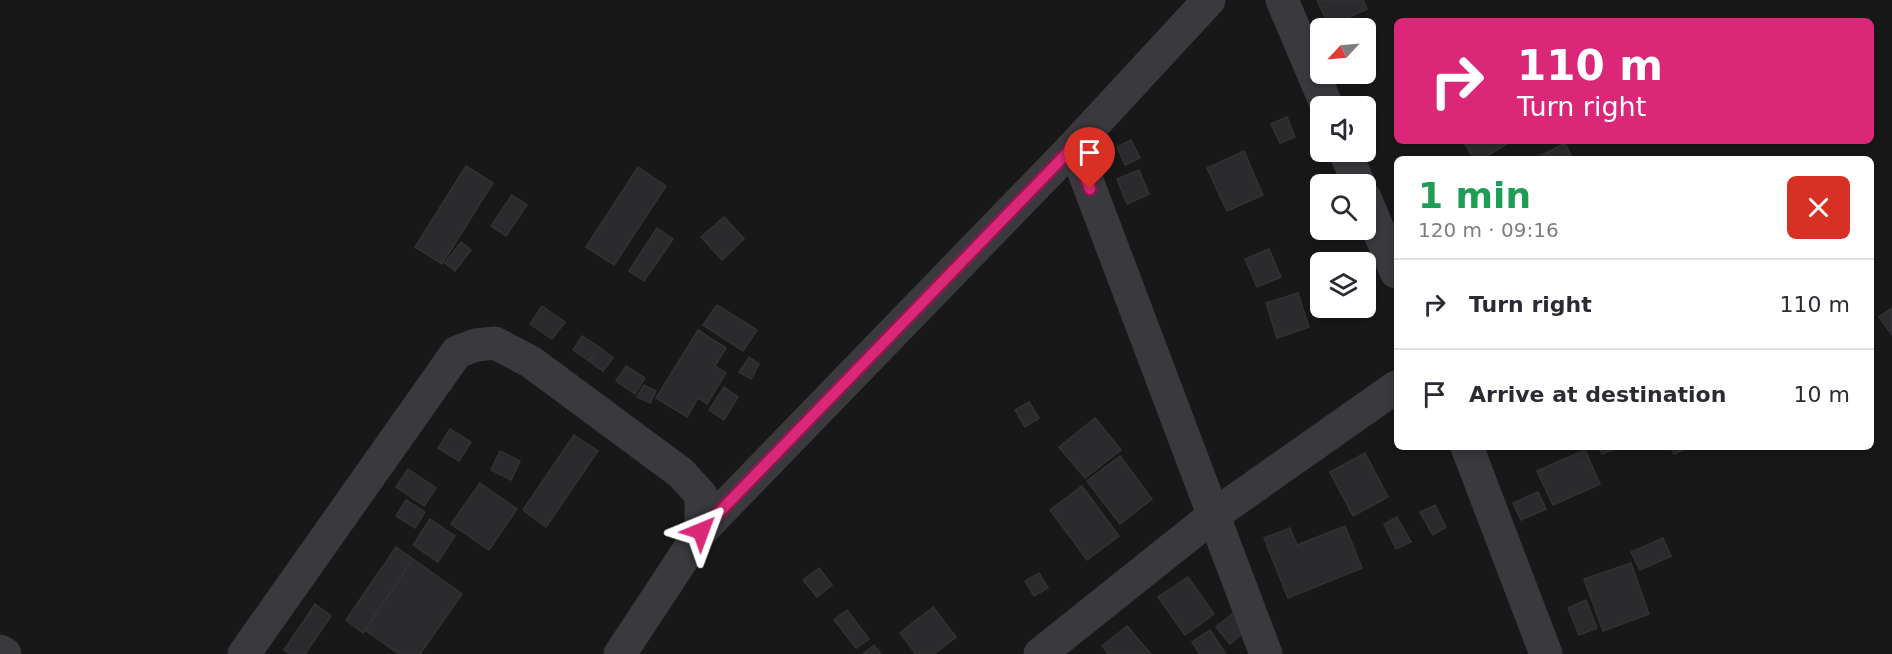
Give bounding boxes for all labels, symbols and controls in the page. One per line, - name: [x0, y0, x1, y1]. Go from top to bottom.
- north arrow: [1310, 18, 1376, 84]
- map controls: [1310, 18, 1376, 318]
- text: 110 m: [1517, 41, 1663, 90]
- icon: right: [1418, 42, 1496, 120]
- text: Turn right: [1517, 91, 1646, 122]
- button: sound: [1310, 96, 1376, 162]
- pin: [1064, 127, 1115, 189]
- icon: arrive: [1073, 136, 1106, 169]
- button: search: [1310, 174, 1376, 240]
- text: 1 min: [1418, 175, 1531, 216]
- button: close: [1787, 176, 1850, 239]
- text: 120 m · 09:16: [1418, 218, 1559, 242]
- button: layers: [1310, 252, 1376, 318]
- icon: right: [1418, 288, 1451, 321]
- text: Turn right: [1469, 292, 1592, 317]
- text: 110 m: [1780, 292, 1850, 317]
- icon: arrive: [1418, 378, 1451, 411]
- text: Arrive at destination: [1469, 382, 1726, 407]
- text: 10 m: [1794, 382, 1850, 407]
- position arrow: [669, 499, 733, 563]

